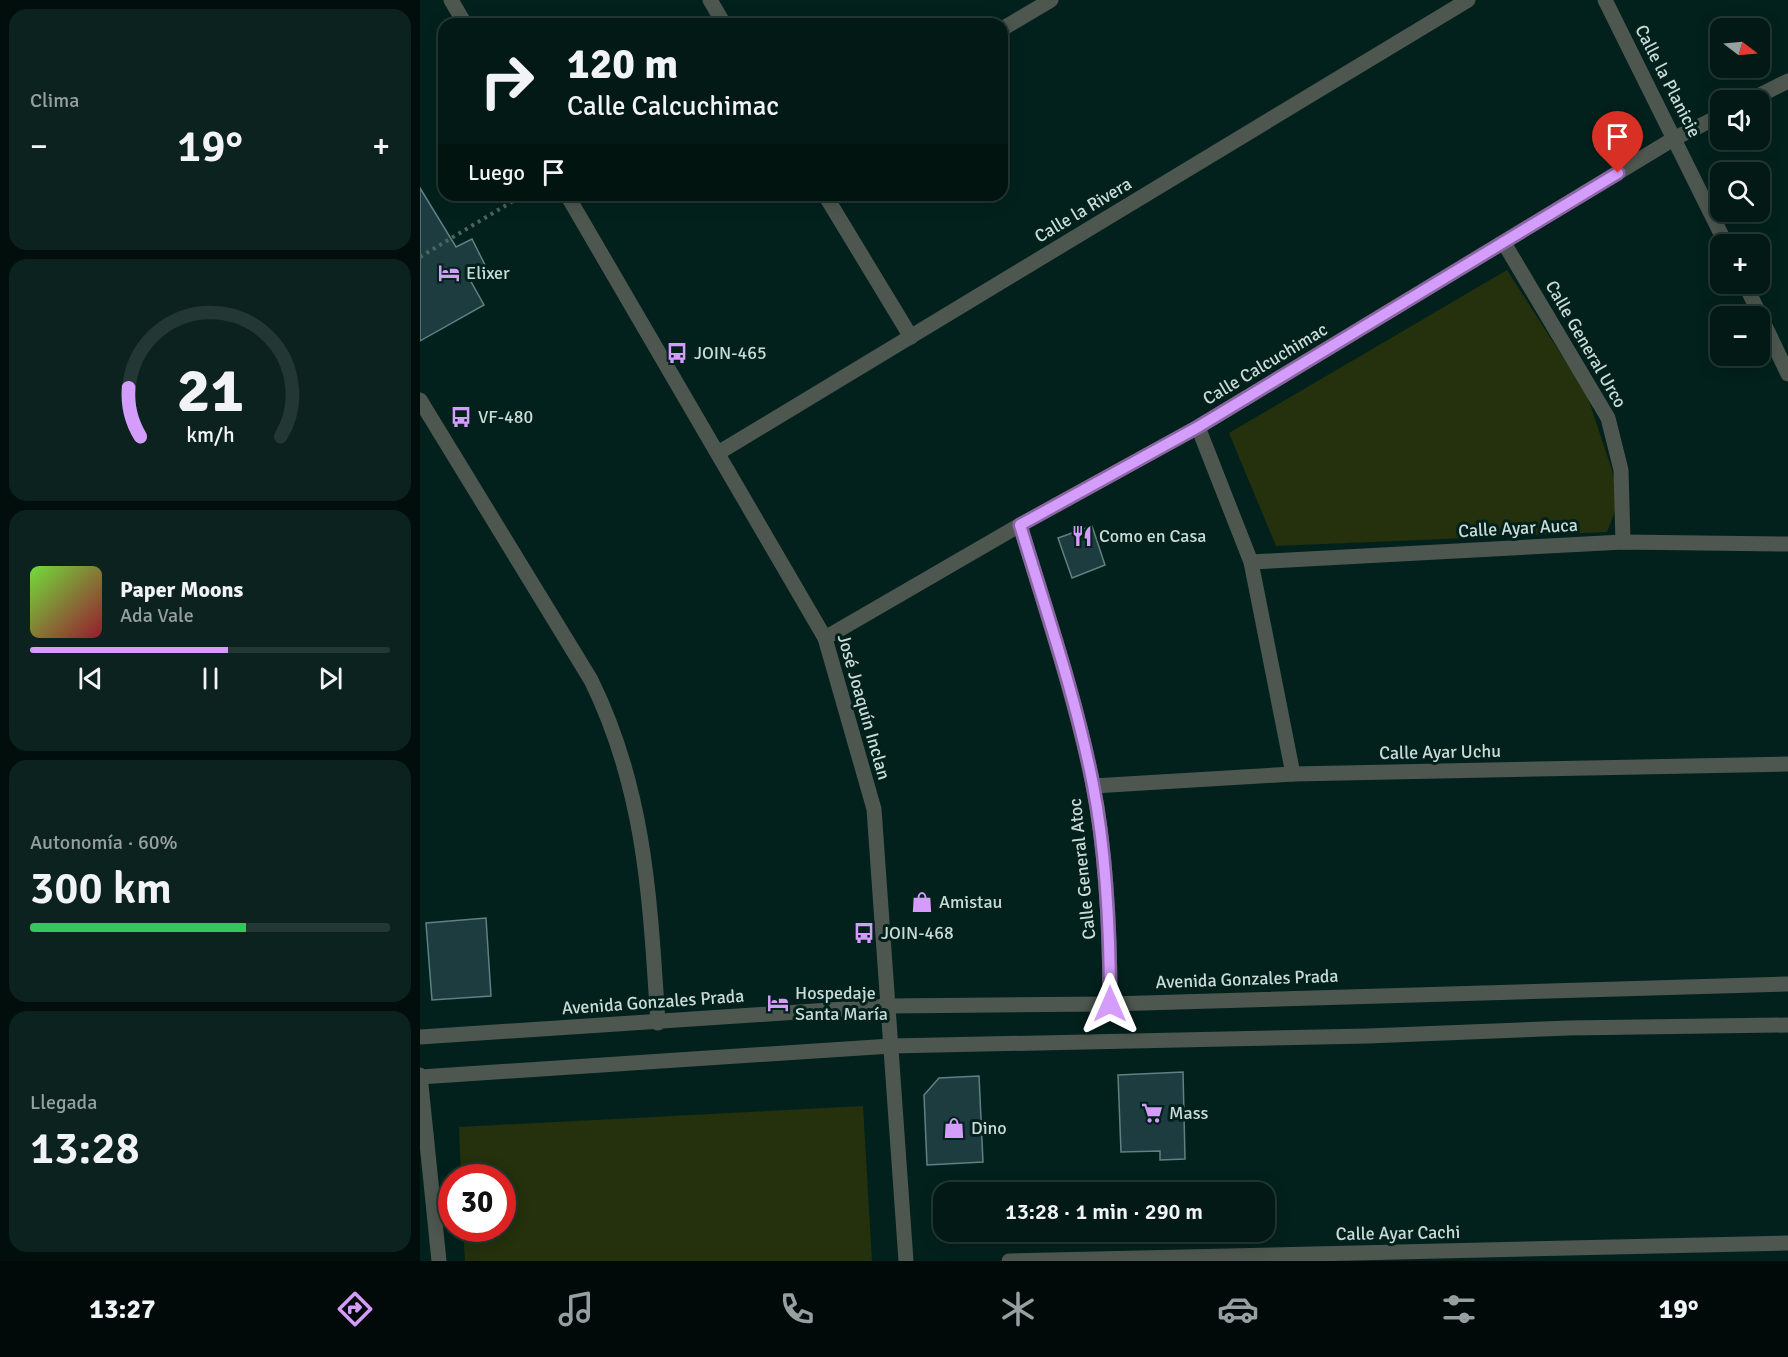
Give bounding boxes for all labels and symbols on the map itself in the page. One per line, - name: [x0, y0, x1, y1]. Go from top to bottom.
- north arrow: [1710, 18, 1770, 78]
- street label: Calle la Planicie: [1630, 21, 1706, 141]
- pin: [1592, 111, 1643, 173]
- street label: Calle la Rivera: [1030, 172, 1136, 248]
- hotel icon: Elixer: [437, 261, 461, 285]
- place label: Elixer: [466, 262, 510, 284]
- street label: Calle General Urco: [1541, 276, 1631, 412]
- street label: Calle Calcuchimac: [1199, 318, 1331, 410]
- bus stop icon: JOIN-465: [665, 341, 689, 365]
- place label: JOIN-465: [694, 342, 767, 364]
- bus stop icon: VF-480: [449, 405, 473, 429]
- place label: VF-480: [478, 406, 533, 428]
- street label: Calle Ayar Auca: [1458, 514, 1578, 542]
- restaurant icon: Como en Casa: [1070, 524, 1094, 548]
- place label: Como en Casa: [1099, 525, 1206, 547]
- street label: José Joaquín Inclan: [833, 632, 895, 782]
- street label: Calle Ayar Uchu: [1379, 740, 1501, 764]
- street label: Calle General Atoc: [1064, 797, 1100, 941]
- shop icon: Amistau: [910, 890, 934, 914]
- place label: Amistau: [939, 891, 1002, 913]
- bus stop icon: JOIN-468: [852, 921, 876, 945]
- place label: JOIN-468: [881, 922, 954, 944]
- street label: Avenida Gonzales Prada: [1155, 965, 1339, 993]
- position arrow: [1078, 972, 1142, 1036]
- place label: Hospedaje Santa María: [795, 982, 888, 1025]
- street label: Avenida Gonzales Prada: [561, 985, 745, 1019]
- hotel icon: Hospedaje Santa María: [766, 991, 790, 1015]
- supermarket icon: Mass: [1140, 1101, 1164, 1125]
- place label: Mass: [1169, 1102, 1209, 1124]
- shop icon: Dino: [942, 1116, 966, 1140]
- place label: Dino: [971, 1117, 1007, 1139]
- speed limit sign: 30: [438, 1164, 516, 1242]
- street label: Calle Ayar Cachi: [1335, 1221, 1461, 1245]

